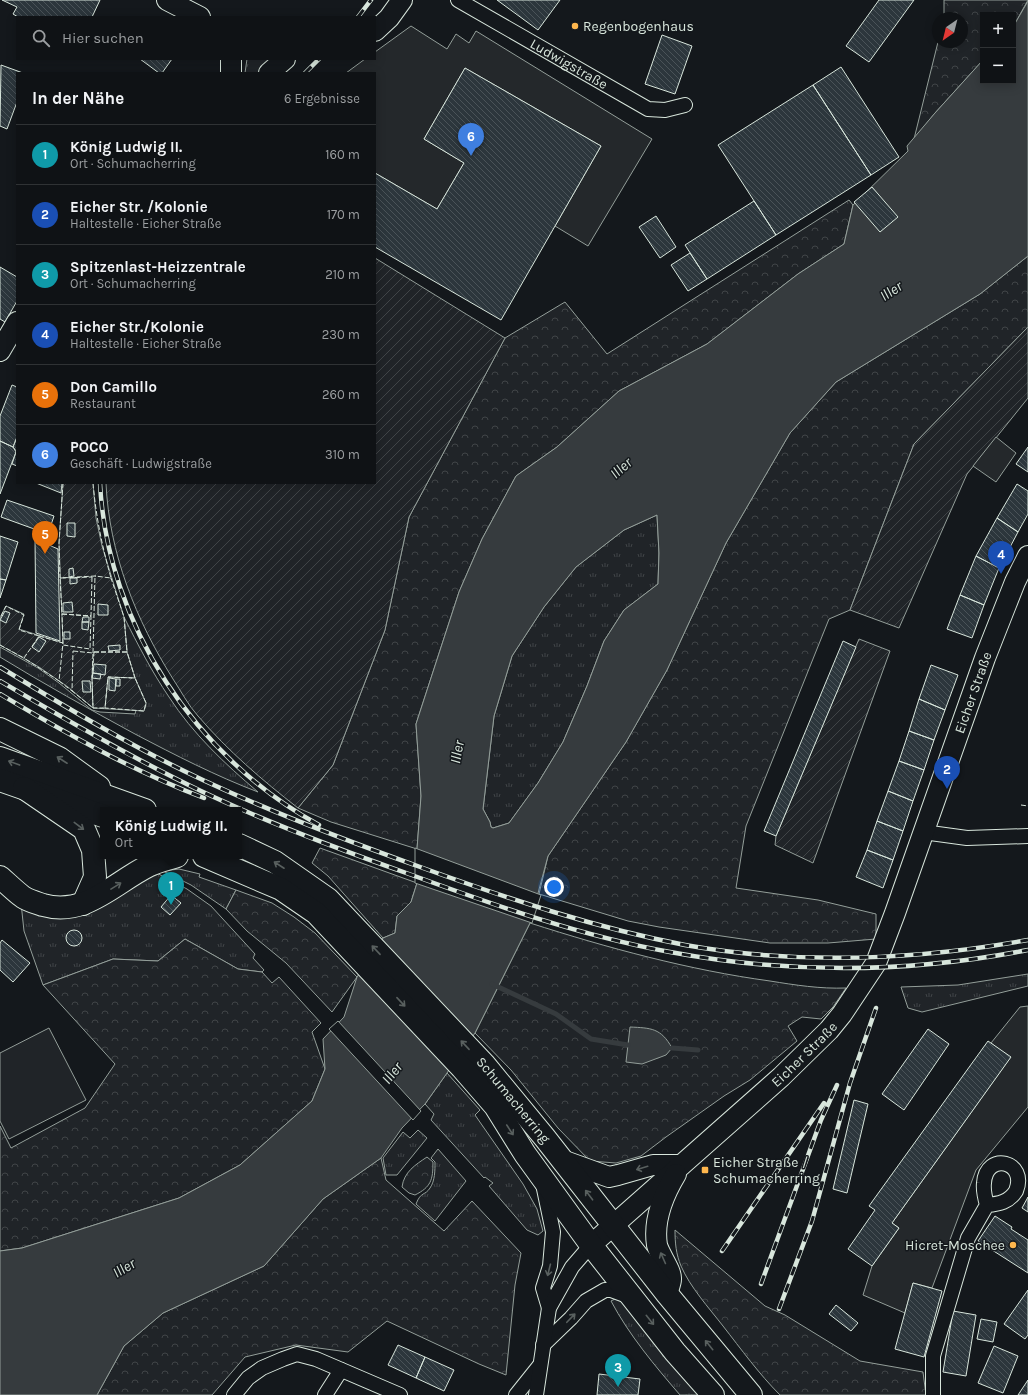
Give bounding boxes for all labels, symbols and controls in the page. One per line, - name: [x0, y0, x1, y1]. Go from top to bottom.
- north arrow: [932, 12, 968, 48]
- map controls: [980, 12, 1016, 84]
- button: +: [980, 12, 1016, 48]
- search box: [16, 16, 376, 60]
- place label: Regenbogenhaus: [583, 18, 694, 35]
- marker: Regenbogenhaus: [570, 21, 580, 31]
- icon: search: [30, 27, 52, 49]
- text: Hier suchen: [62, 29, 144, 47]
- street label: Ludwigstraße: [527, 35, 611, 93]
- button: −: [980, 48, 1016, 84]
- text: In der Nähe: [32, 88, 124, 108]
- text: 6 Ergebnisse: [284, 91, 360, 106]
- pin: 6: [458, 123, 484, 156]
- text: König Ludwig II.: [70, 138, 182, 156]
- text: 1: [43, 147, 47, 162]
- text: 160 m: [325, 147, 360, 162]
- text: Ort · Schumacherring: [70, 156, 196, 171]
- text: Eicher Str. /Kolonie: [70, 198, 208, 216]
- text: 2: [41, 207, 49, 222]
- text: 170 m: [327, 207, 360, 222]
- text: Haltestelle · Eicher Straße: [70, 216, 221, 231]
- text: Spitzenlast-Heizzentrale: [70, 258, 246, 276]
- text: 3: [41, 267, 49, 282]
- text: 210 m: [325, 267, 360, 282]
- text: Ort · Schumacherring: [70, 276, 196, 291]
- water label: Iller: [876, 277, 906, 305]
- text: Eicher Str./Kolonie: [70, 318, 204, 336]
- text: 4: [41, 327, 49, 342]
- text: 230 m: [322, 327, 360, 342]
- text: Haltestelle · Eicher Straße: [70, 336, 221, 351]
- text: Don Camillo: [70, 378, 157, 396]
- text: 5: [41, 387, 49, 402]
- text: 260 m: [322, 387, 360, 402]
- text: Restaurant: [70, 396, 136, 411]
- text: POCO: [70, 438, 109, 456]
- text: 6: [41, 447, 49, 462]
- text: 310 m: [325, 447, 360, 462]
- water label: Iller: [606, 453, 636, 482]
- text: Geschäft · Ludwigstraße: [70, 456, 212, 471]
- pin: 5: [32, 521, 58, 554]
- pin: 4: [988, 541, 1014, 574]
- street label: Eicher Straße: [951, 649, 996, 736]
- water label: Iller: [446, 738, 468, 765]
- one-way arrow: [57, 756, 68, 764]
- pin: 2: [934, 756, 960, 789]
- one-way arrow: [8, 759, 20, 767]
- popup: [100, 807, 242, 859]
- text: König Ludwig II.: [115, 817, 227, 835]
- one-way arrow: [74, 822, 85, 831]
- text: Ort: [115, 835, 133, 850]
- one-way arrow: [274, 861, 285, 869]
- pin: 1: [158, 872, 184, 905]
- your location: [544, 877, 564, 897]
- one-way arrow: [111, 881, 122, 890]
- one-way arrow: [372, 945, 381, 955]
- one-way arrow: [396, 997, 406, 1007]
- street label: Eicher Straße: [768, 1019, 841, 1091]
- one-way arrow: [460, 1040, 470, 1050]
- street label: Schumacherring: [473, 1053, 554, 1147]
- water label: Iller: [378, 1058, 407, 1088]
- one-way arrow: [506, 1124, 514, 1135]
- place label: Eicher Straße / Schumacherring: [713, 1154, 820, 1187]
- one-way arrow: [636, 1165, 649, 1172]
- marker: Eicher Straße / Schumacherring: [700, 1165, 710, 1175]
- one-way arrow: [585, 1189, 594, 1200]
- place label: Hicret-Moschee: [905, 1237, 1005, 1254]
- marker: Hicret-Moschee: [1008, 1240, 1018, 1250]
- one-way arrow: [659, 1252, 666, 1264]
- water label: Iller: [109, 1254, 139, 1282]
- one-way arrow: [544, 1263, 552, 1276]
- one-way arrow: [566, 1313, 576, 1323]
- one-way arrow: [645, 1314, 654, 1325]
- one-way arrow: [704, 1339, 713, 1350]
- pin: 3: [605, 1354, 631, 1387]

